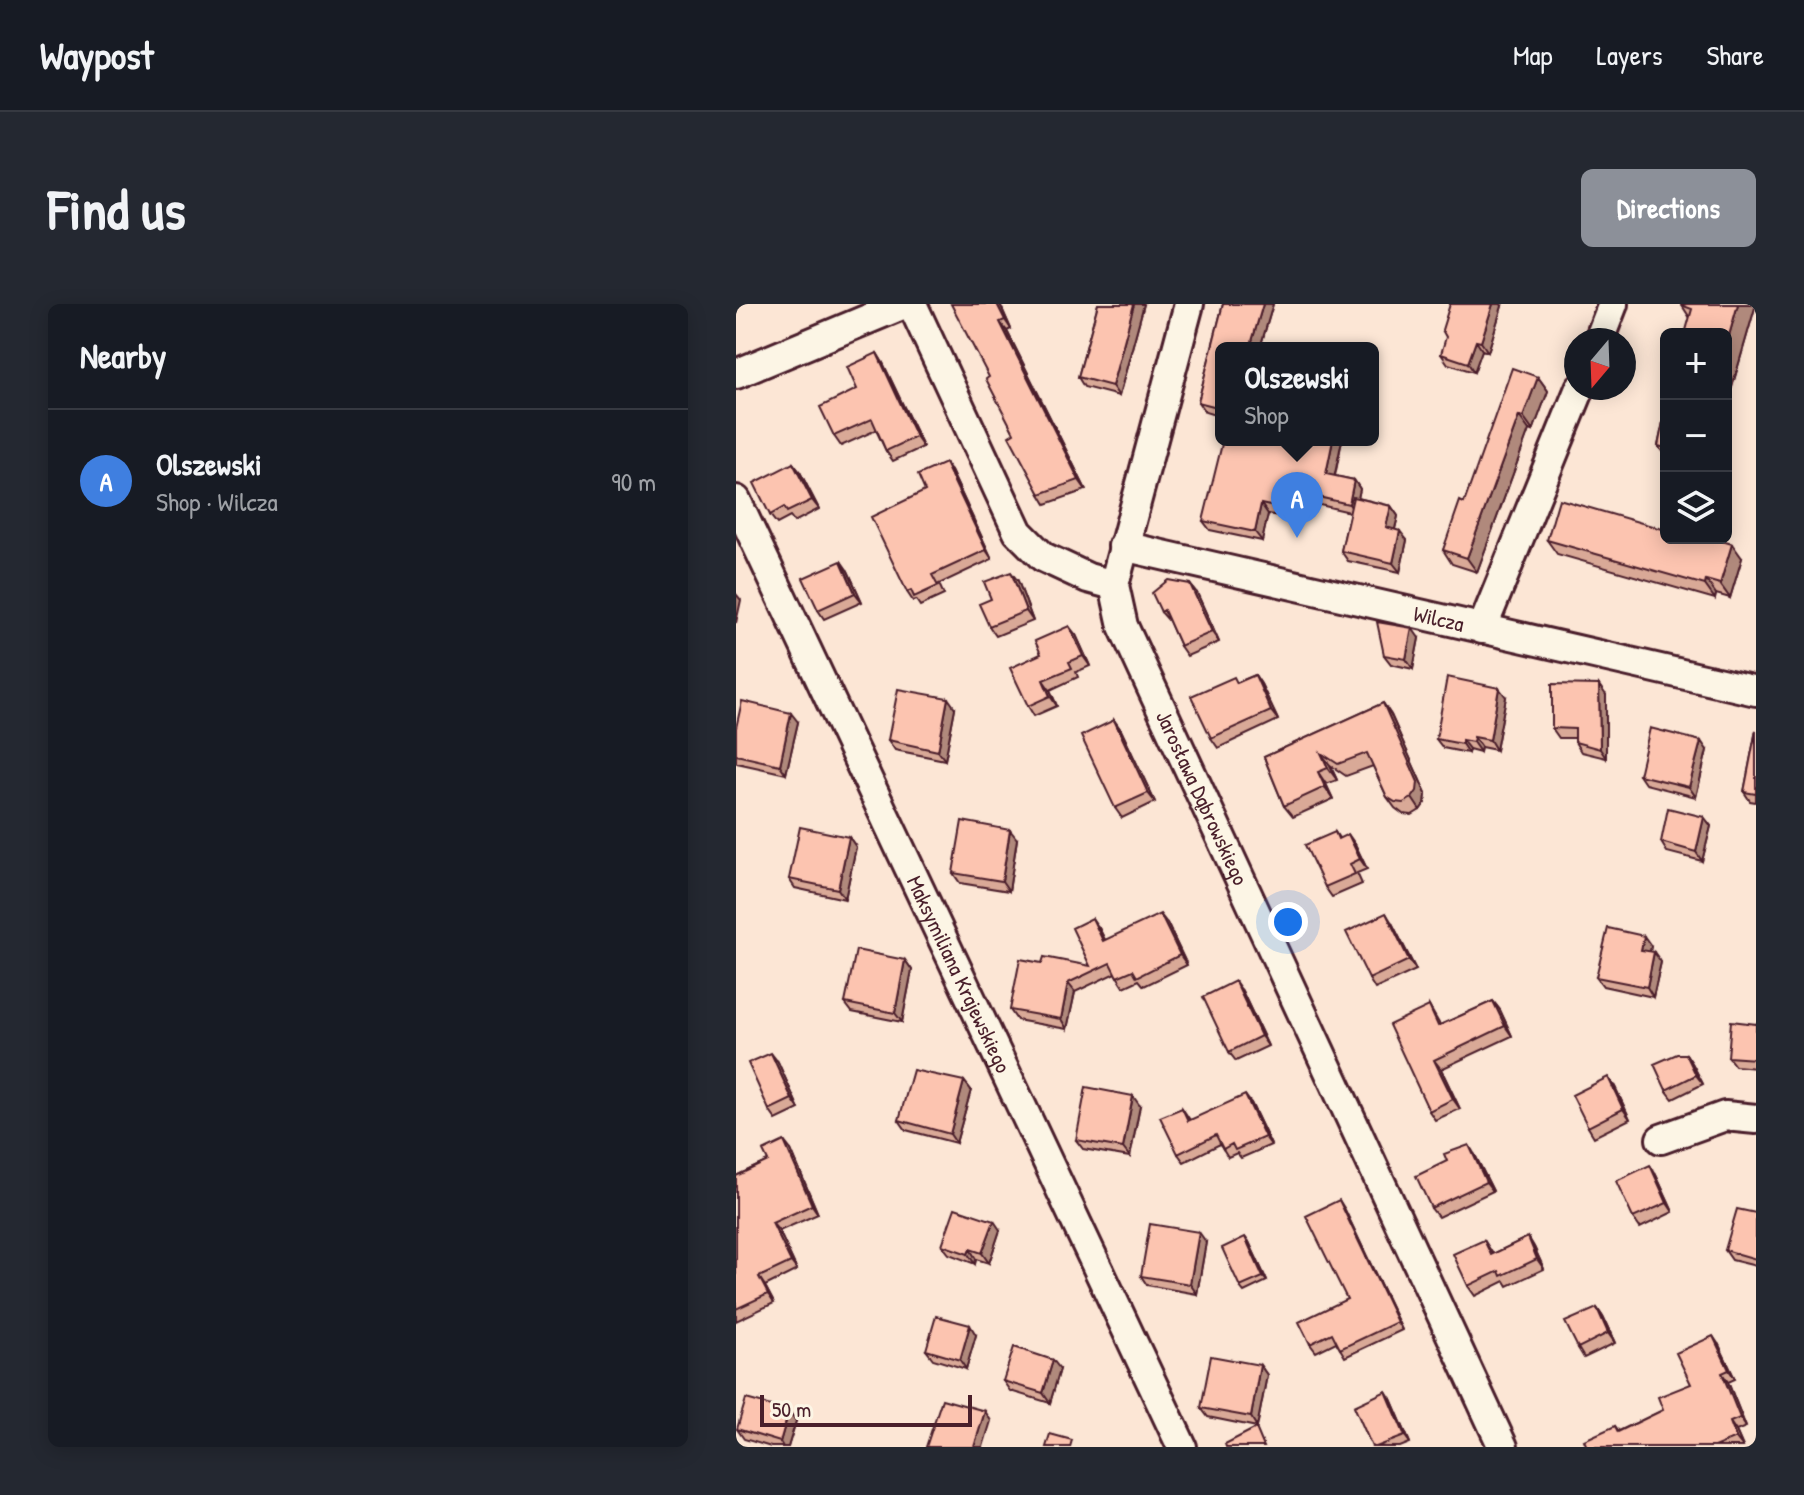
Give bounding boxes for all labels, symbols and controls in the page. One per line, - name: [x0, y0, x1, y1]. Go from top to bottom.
- text: Waypost: [40, 29, 154, 81]
- text: Map: [1513, 36, 1553, 74]
- text: Layers: [1597, 36, 1662, 74]
- text: Share: [1706, 36, 1764, 74]
- button: Directions: [1581, 169, 1756, 247]
- text: Find us: [48, 171, 186, 246]
- north arrow: [1564, 328, 1636, 400]
- map controls: [1660, 328, 1732, 544]
- button: +: [1660, 328, 1732, 400]
- text: Nearby: [80, 333, 166, 379]
- popup: [1215, 342, 1379, 446]
- text: Olszewski: [1244, 357, 1350, 397]
- text: Shop: [1244, 397, 1289, 432]
- button: −: [1660, 400, 1732, 472]
- text: Olszewski: [156, 444, 262, 484]
- text: A: [100, 464, 112, 499]
- text: 90 m: [611, 464, 656, 499]
- pin: A: [1271, 472, 1323, 538]
- button: layers: [1660, 472, 1732, 544]
- text: Shop · Wilcza: [156, 484, 278, 519]
- street label: Wilcza: [1411, 598, 1467, 639]
- street label: Jarosława Dąbrowskiego: [1149, 706, 1256, 890]
- street label: Maksymiliana Krajewskiego: [900, 871, 1019, 1078]
- your location: [1268, 902, 1308, 942]
- scale bar: [760, 1391, 972, 1427]
- text: 50 m: [772, 1394, 811, 1424]

